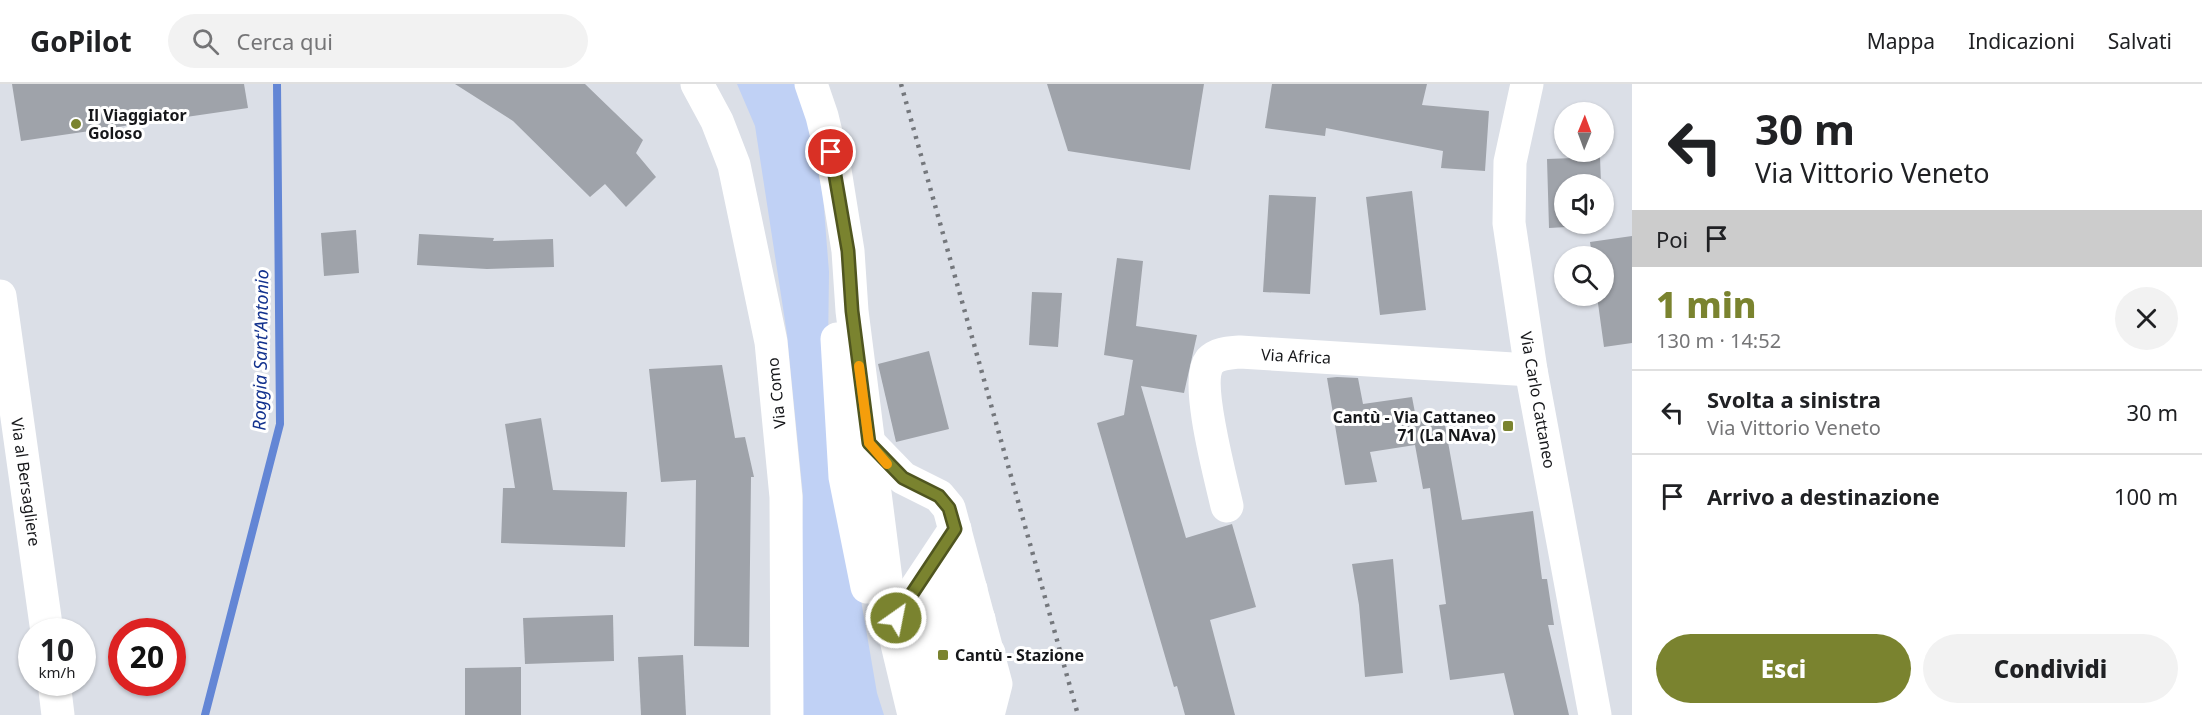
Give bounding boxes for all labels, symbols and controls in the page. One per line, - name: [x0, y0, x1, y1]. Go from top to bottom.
- search box: [168, 14, 588, 68]
- text: GoPilot: [30, 22, 132, 60]
- icon: search: [189, 25, 222, 58]
- text: Cerca qui: [237, 26, 333, 56]
- text: Mappa: [1867, 27, 1935, 55]
- text: Indicazioni: [1968, 27, 2075, 55]
- text: Salvati: [2108, 27, 2172, 55]
- text: 30 m: [1755, 100, 1855, 157]
- north arrow: [1554, 102, 1614, 162]
- map controls: [1554, 102, 1614, 306]
- place label: Il Viaggiator Goloso: [88, 104, 187, 144]
- icon: left: [1656, 108, 1734, 186]
- marker: Il Viaggiator Goloso: [69, 117, 83, 131]
- pin: [805, 126, 856, 177]
- icon: arrive: [814, 135, 847, 168]
- text: Via Vittorio Veneto: [1755, 154, 1990, 191]
- button: sound: [1554, 174, 1614, 234]
- icon: arrive: [1700, 222, 1733, 255]
- text: Poi: [1656, 224, 1688, 254]
- button: search: [1554, 246, 1614, 306]
- water label: Roggia Sant'Antonio: [247, 269, 273, 431]
- text: 1 min: [1656, 280, 1757, 329]
- button: close: [2115, 287, 2178, 350]
- text: 130 m · 14:52: [1656, 327, 1781, 354]
- street label: Via Carlo Cattaneo: [1515, 330, 1561, 470]
- street label: Via Africa: [1260, 343, 1332, 369]
- street label: Via Como: [761, 356, 791, 430]
- text: Svolta a sinistra: [1707, 384, 1881, 414]
- icon: left: [1656, 396, 1689, 429]
- text: 30 m: [2127, 397, 2178, 427]
- place label: Cantù - Via Cattaneo 71 (La NAva): [1333, 406, 1496, 446]
- text: Via Vittorio Veneto: [1707, 414, 1881, 441]
- street label: Via al Bersagliere: [6, 416, 46, 548]
- marker: Cantù - Via Cattaneo 71 (La NAva): [1501, 419, 1515, 433]
- icon: arrive: [1656, 480, 1689, 513]
- text: Arrivo a destinazione: [1707, 481, 1940, 511]
- text: 100 m: [2114, 481, 2178, 511]
- position arrow: [864, 586, 928, 650]
- speed limit sign: 20: [108, 618, 186, 696]
- text: 10: [40, 629, 74, 670]
- button: Esci: [1656, 634, 1911, 703]
- button: Condividi: [1923, 634, 2178, 703]
- place label: Cantù - Stazione: [955, 644, 1084, 666]
- marker: Cantù - Stazione: [936, 648, 950, 662]
- text: km/h: [39, 662, 75, 682]

